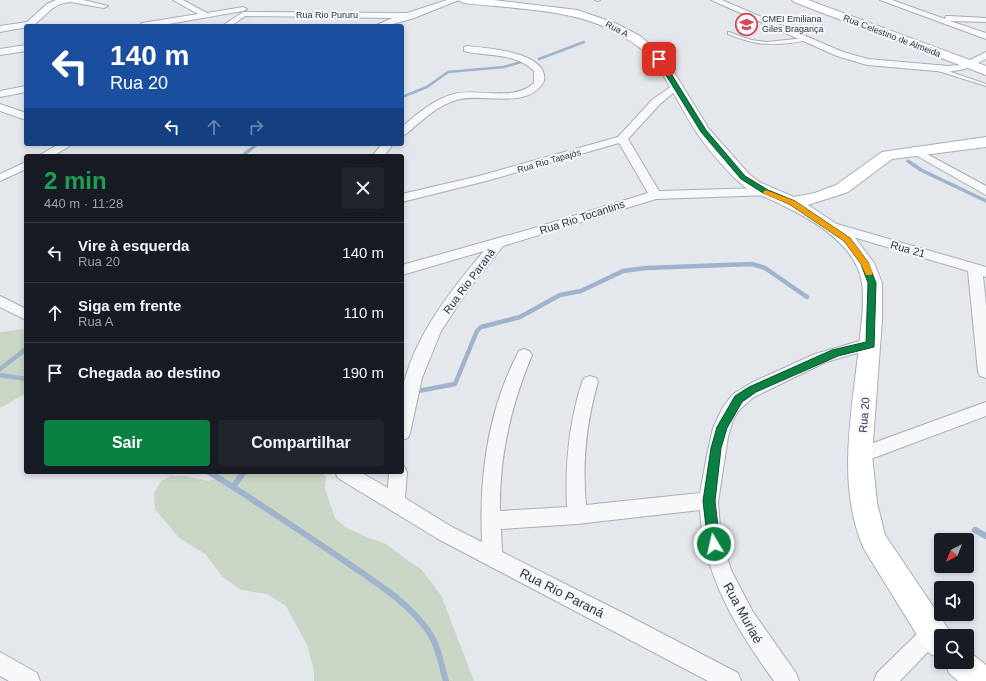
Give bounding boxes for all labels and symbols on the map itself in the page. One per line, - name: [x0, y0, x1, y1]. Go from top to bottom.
- street label: Rua Rio Pururu: [296, 10, 358, 20]
- school or university icon: CMEI Emiliana Giles Bragança: [734, 11, 760, 37]
- street label: Rua Celestino de Almeida: [842, 13, 942, 59]
- place label: CMEI Emiliana Giles Bragança: [762, 14, 824, 34]
- street label: Rua A: [604, 19, 630, 39]
- pin: [642, 42, 676, 76]
- street label: Rua Rio Tapajós: [516, 147, 583, 175]
- street label: Rua Rio Tocantins: [538, 197, 627, 236]
- street label: Rua 21: [889, 238, 927, 260]
- street label: Rua Rio Paraná: [441, 245, 498, 316]
- street label: Rua 20: [856, 397, 872, 433]
- position arrow: [693, 523, 735, 565]
- north arrow: [934, 533, 974, 573]
- street label: Rua Rio Paraná: [517, 565, 607, 621]
- street label: Rua Muriaé: [720, 580, 766, 646]

